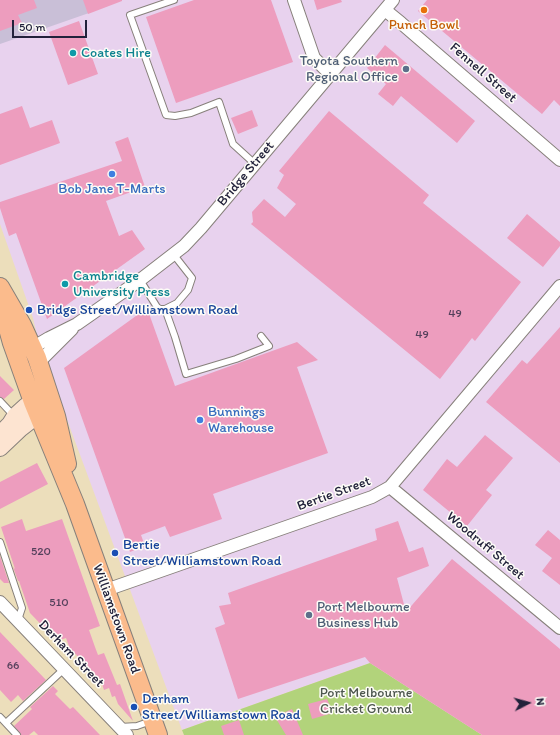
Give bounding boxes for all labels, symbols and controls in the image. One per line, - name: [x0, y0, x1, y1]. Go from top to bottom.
- marker: Punch Bowl: [419, 5, 429, 15]
- scale bar: [14, 12, 89, 38]
- place label: Punch Bowl: [389, 17, 459, 33]
- text: 50 m: [19, 20, 45, 34]
- street label: Fennell Street: [446, 39, 520, 107]
- place label: Coates Hire: [81, 45, 151, 61]
- marker: Coates Hire: [68, 48, 78, 58]
- place label: Toyota Southern Regional Office: [300, 53, 398, 86]
- marker: Toyota Southern Regional Office: [401, 64, 411, 74]
- street label: Bridge Street: [214, 138, 278, 210]
- marker: Bob Jane T-Marts: [107, 169, 117, 179]
- place label: Bob Jane T-Marts: [58, 181, 166, 197]
- place label: Cambridge University Press: [73, 268, 170, 300]
- marker: Cambridge University Press: [60, 279, 70, 289]
- place label: Bridge Street/Williamstown Road: [37, 302, 238, 318]
- marker: Bridge Street/Williamstown Road: [24, 305, 34, 315]
- house number: 49: [448, 307, 462, 321]
- house number: 49: [415, 328, 429, 342]
- place label: Bunnings Warehouse: [208, 404, 274, 436]
- marker: Bunnings Warehouse: [195, 415, 205, 425]
- street label: Bertie Street: [295, 473, 373, 515]
- street label: Woodruff Street: [442, 508, 528, 584]
- place label: Bertie Street/Williamstown Road: [123, 537, 281, 570]
- house number: 520: [31, 545, 51, 559]
- marker: Bertie Street/Williamstown Road: [110, 548, 120, 558]
- street label: Williamstown Road: [88, 562, 144, 676]
- house number: 510: [49, 596, 69, 610]
- place label: Port Melbourne Business Hub: [317, 599, 410, 632]
- marker: Port Melbourne Business Hub: [304, 610, 314, 620]
- street label: Derham Street: [35, 617, 107, 691]
- house number: 66: [7, 659, 19, 673]
- north arrow: [508, 683, 548, 723]
- park label: Port Melbourne Cricket Ground: [320, 685, 412, 718]
- place label: Derham Street/Williamstown Road: [142, 691, 300, 724]
- text: N: [534, 697, 547, 706]
- marker: Derham Street/Williamstown Road: [129, 702, 139, 712]

